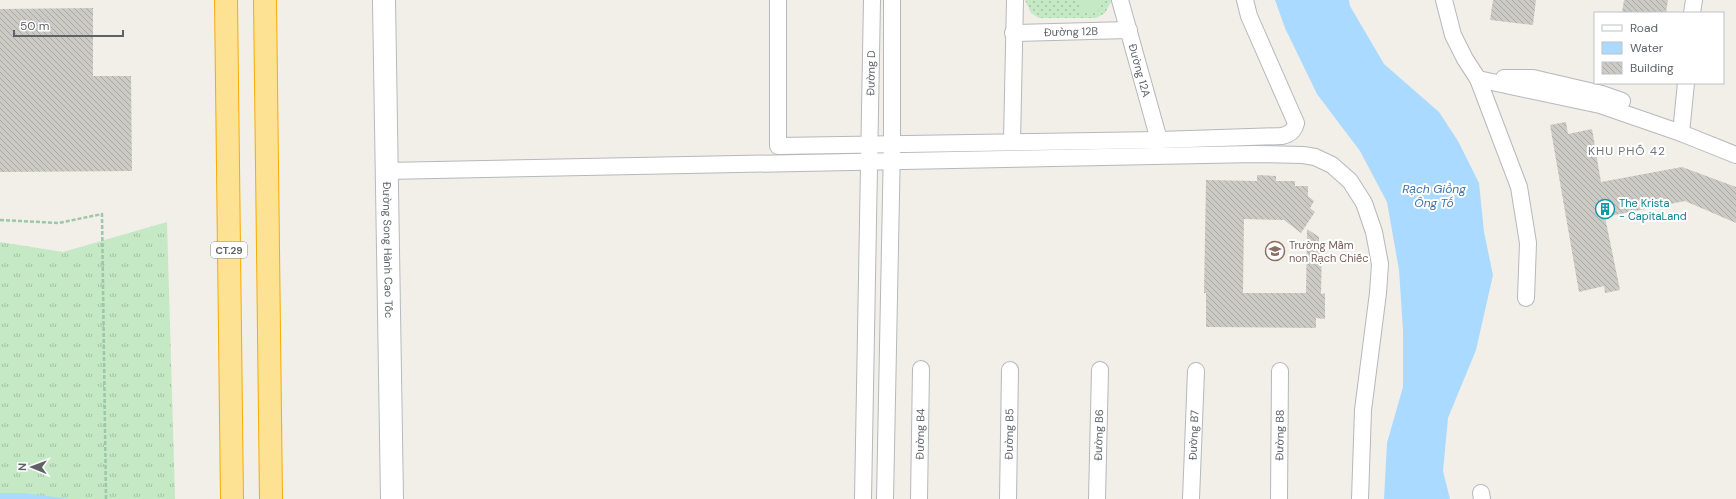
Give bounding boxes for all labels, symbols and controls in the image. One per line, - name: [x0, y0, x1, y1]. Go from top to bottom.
- scale bar: [14, 12, 123, 38]
- legend: [1594, 12, 1724, 84]
- text: 50 m: [20, 18, 49, 34]
- text: Road: [1630, 20, 1658, 36]
- street label: Đường 12B: [1044, 24, 1099, 39]
- text: Water: [1630, 40, 1664, 56]
- street label: Đường 12A: [1125, 42, 1154, 99]
- street label: Đường D: [863, 50, 878, 96]
- text: Building: [1630, 60, 1674, 76]
- district label: KHU PHỐ 42: [1588, 143, 1666, 159]
- water label: Rạch Giồng Ông Tố: [1402, 181, 1466, 211]
- street label: Đường Song Hành Cao Tốc: [380, 182, 396, 318]
- place label: The Krista - CapitaLand: [1619, 196, 1687, 223]
- building icon: The Krista - CapitaLand: [1594, 198, 1616, 220]
- place label: Trường Mầm non Rạch Chiếc: [1289, 238, 1369, 265]
- school or university icon: Trường Mầm non Rạch Chiếc: [1264, 240, 1286, 262]
- road number: CT.29: [211, 242, 247, 258]
- street label: Đường B4: [913, 408, 927, 460]
- street label: Đường B5: [1002, 408, 1016, 460]
- street label: Đường B6: [1091, 409, 1106, 461]
- street label: Đường B8: [1272, 409, 1287, 461]
- street label: Đường B7: [1186, 410, 1201, 460]
- north arrow: [12, 447, 52, 487]
- text: N: [15, 463, 29, 471]

